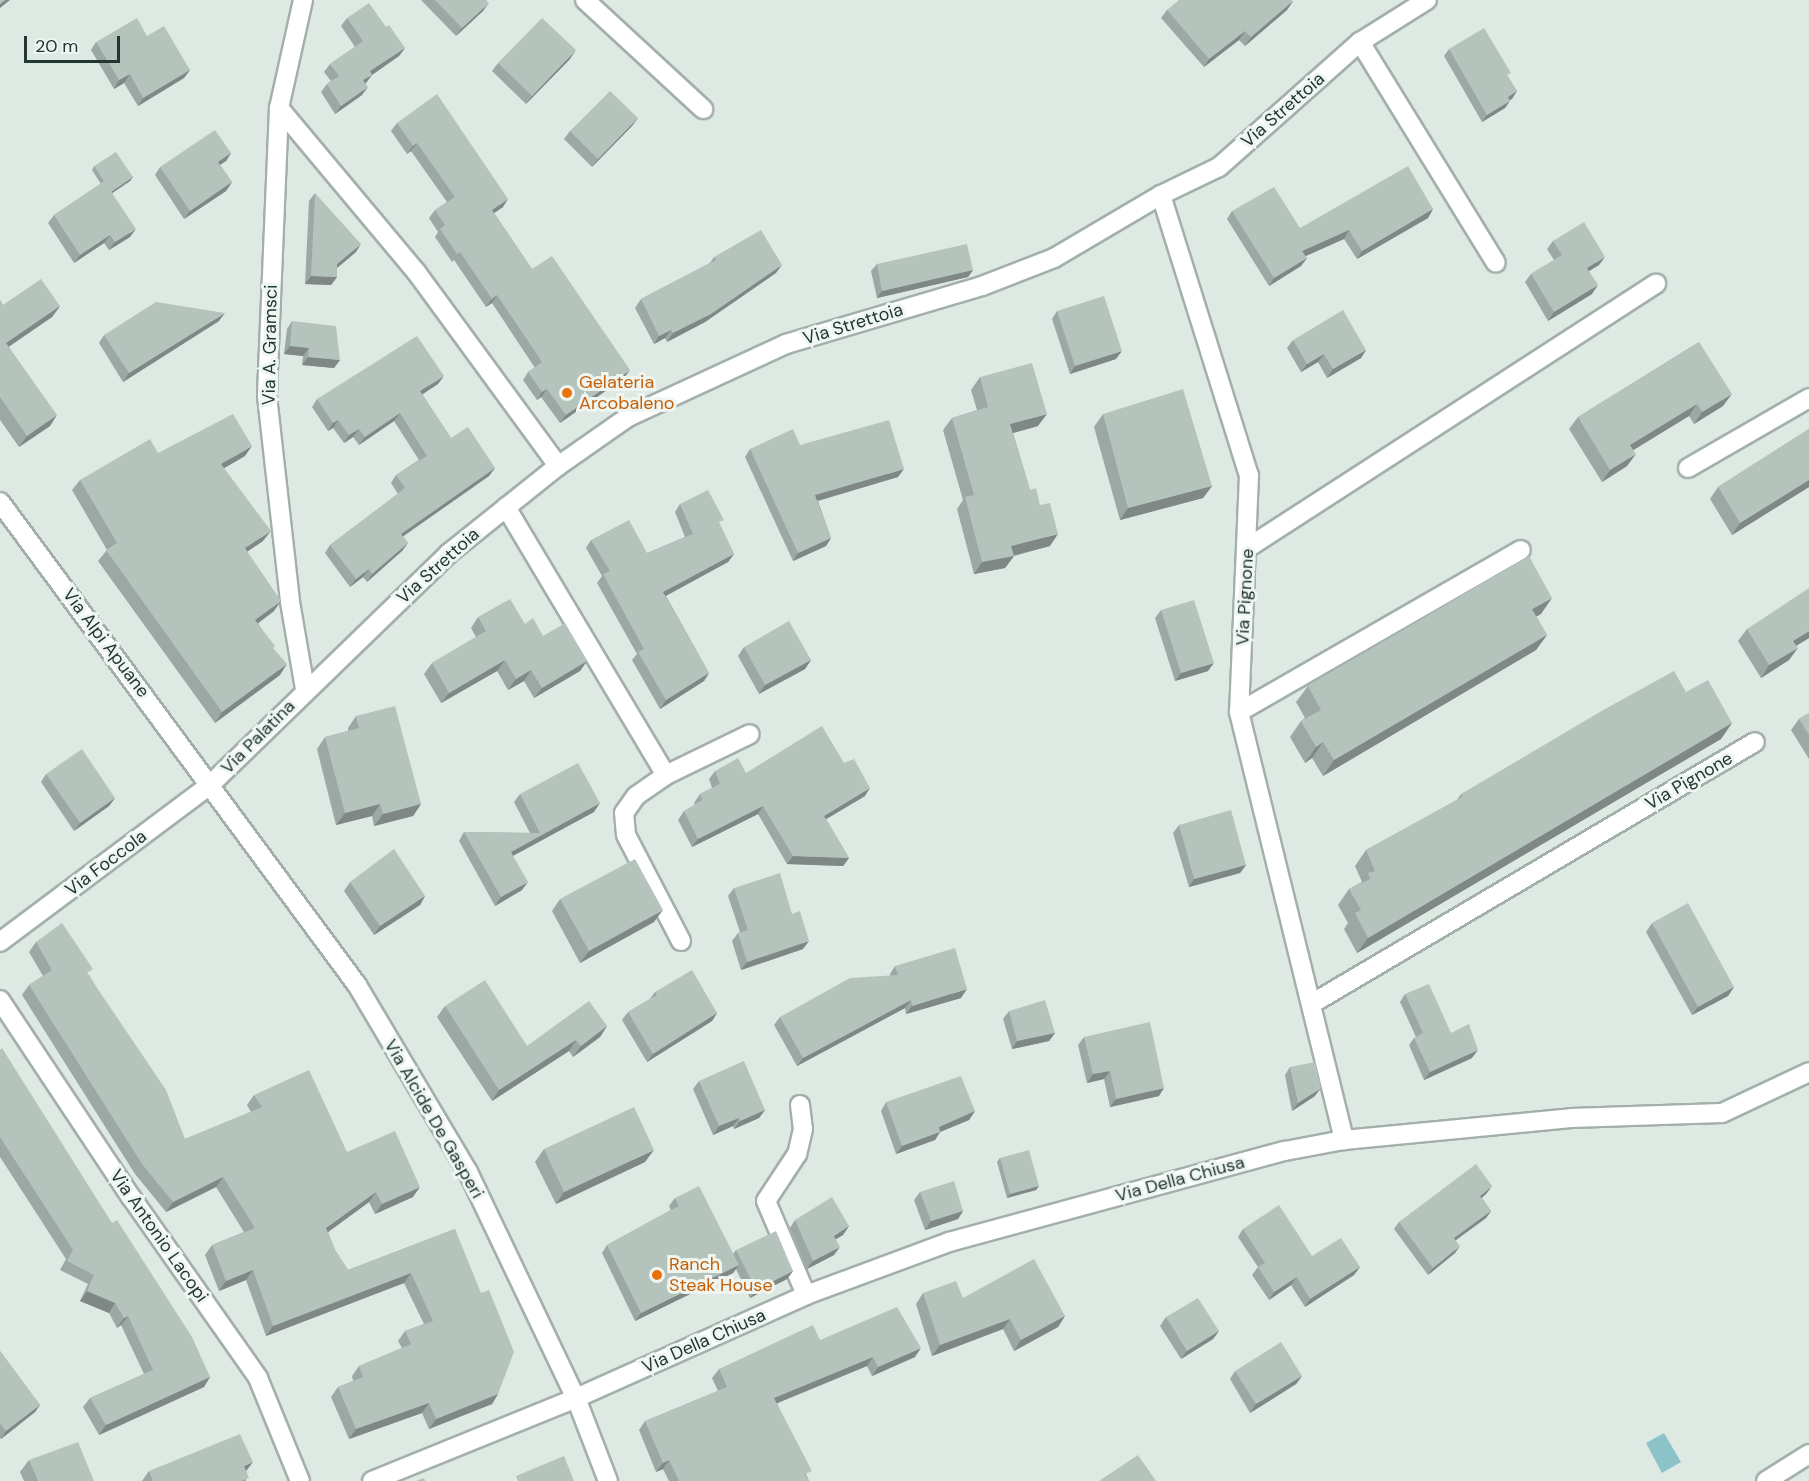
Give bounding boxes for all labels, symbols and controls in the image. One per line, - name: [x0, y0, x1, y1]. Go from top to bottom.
- scale bar: [27, 24, 123, 62]
- text: 20 m: [35, 34, 78, 58]
- street label: Via Strettoia: [1237, 68, 1329, 152]
- street label: Via A. Gramsci: [258, 284, 282, 406]
- street label: Via Strettoia: [800, 299, 906, 349]
- place label: Gelateria Arcobaleno: [579, 372, 675, 415]
- marker: Gelateria Arcobaleno: [560, 386, 574, 400]
- street label: Via Strettoia: [392, 523, 484, 609]
- street label: Via Pignone: [1232, 548, 1258, 646]
- street label: Via Alpi Apuane: [58, 584, 154, 702]
- street label: Via Palatina: [216, 695, 300, 779]
- street label: Via Pignone: [1641, 747, 1737, 815]
- street label: Via Foccola: [61, 826, 151, 900]
- street label: Via Alcide De Gasperi: [380, 1036, 488, 1202]
- street label: Via Della Chiusa: [1113, 1151, 1247, 1207]
- street label: Via Antonio Lacopi: [105, 1166, 213, 1306]
- place label: Ranch Steak House: [669, 1254, 773, 1296]
- marker: Ranch Steak House: [650, 1268, 664, 1282]
- street label: Via Della Chiusa: [639, 1304, 769, 1378]

